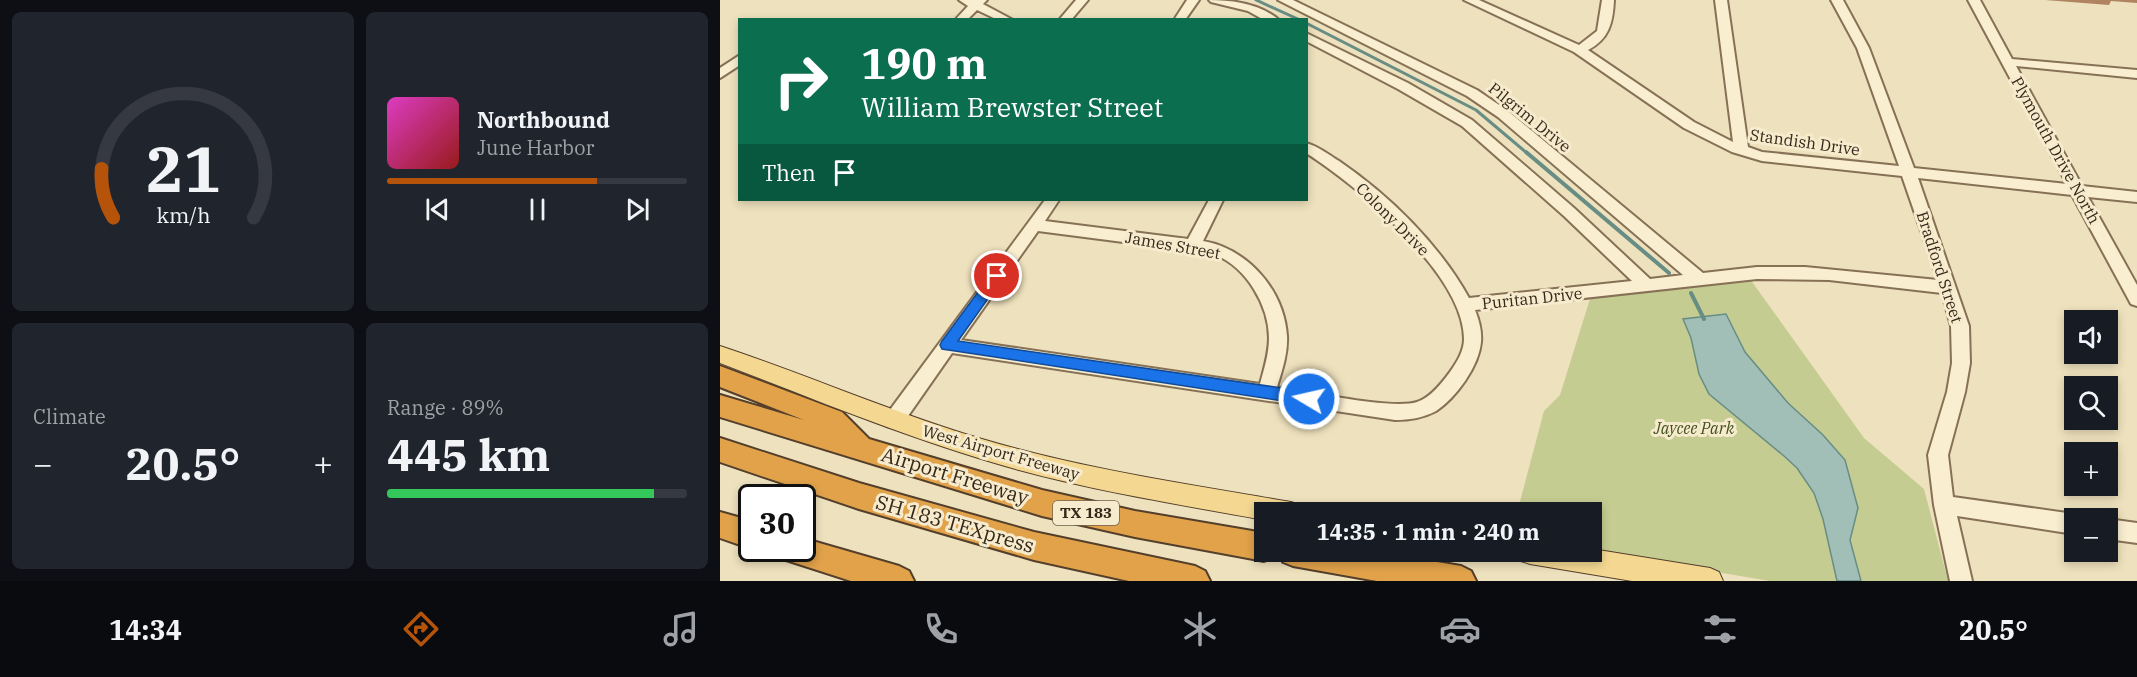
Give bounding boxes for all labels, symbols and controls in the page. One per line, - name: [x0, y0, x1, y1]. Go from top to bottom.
- text: 190 m: [861, 36, 987, 91]
- icon: right: [762, 42, 840, 120]
- street label: Plymouth Drive North: [2007, 73, 2105, 227]
- street label: Pilgrim Drive: [1485, 78, 1575, 156]
- text: William Brewster Street: [861, 89, 1163, 124]
- text: Northbound: [477, 105, 610, 134]
- street label: Standish Drive: [1749, 124, 1861, 160]
- text: 21: [146, 129, 220, 210]
- text: June Harbor: [477, 134, 594, 161]
- icon: arrive: [828, 156, 861, 189]
- text: Then: [762, 158, 816, 187]
- street label: Colony Drive: [1352, 178, 1434, 260]
- icon: previous: [421, 193, 454, 226]
- icon: pause: [521, 193, 554, 226]
- icon: next: [621, 193, 654, 226]
- text: km/h: [156, 202, 210, 230]
- street label: Bradford Street: [1913, 209, 1968, 326]
- street label: James Street: [1124, 227, 1222, 263]
- pin: [971, 250, 1022, 301]
- icon: arrive: [980, 259, 1013, 292]
- street label: Puritan Drive: [1481, 283, 1583, 313]
- map controls: [2064, 310, 2118, 562]
- button: sound: [2064, 310, 2118, 364]
- position arrow: [1277, 367, 1341, 431]
- button: search: [2064, 376, 2118, 430]
- text: Range · 89%: [387, 394, 504, 421]
- text: Climate: [33, 403, 106, 430]
- park label: Jaycee Park: [1653, 418, 1735, 438]
- street label: West Airport Freeway: [920, 420, 1082, 484]
- text: 445 km: [387, 425, 550, 483]
- text: 20.5°: [126, 434, 240, 492]
- text: −: [33, 442, 53, 485]
- text: +: [313, 442, 333, 485]
- street label: Airport Freeway: [879, 442, 1031, 510]
- button: +: [2064, 442, 2118, 496]
- speed limit sign: 30: [738, 484, 816, 562]
- street label: SH 183 TEXpress: [873, 488, 1037, 559]
- road number: TX 183: [1053, 501, 1119, 525]
- button: −: [2064, 508, 2118, 562]
- text: 14:35 · 1 min · 240 m: [1316, 517, 1540, 546]
- icon: directions: [400, 608, 442, 650]
- icon: music: [660, 608, 702, 650]
- icon: phone: [920, 608, 962, 650]
- icon: climate: [1179, 608, 1221, 650]
- icon: car: [1439, 608, 1481, 650]
- icon: filters: [1699, 608, 1741, 650]
- text: 14:34: [109, 612, 182, 647]
- text: 20.5°: [1959, 612, 2028, 647]

